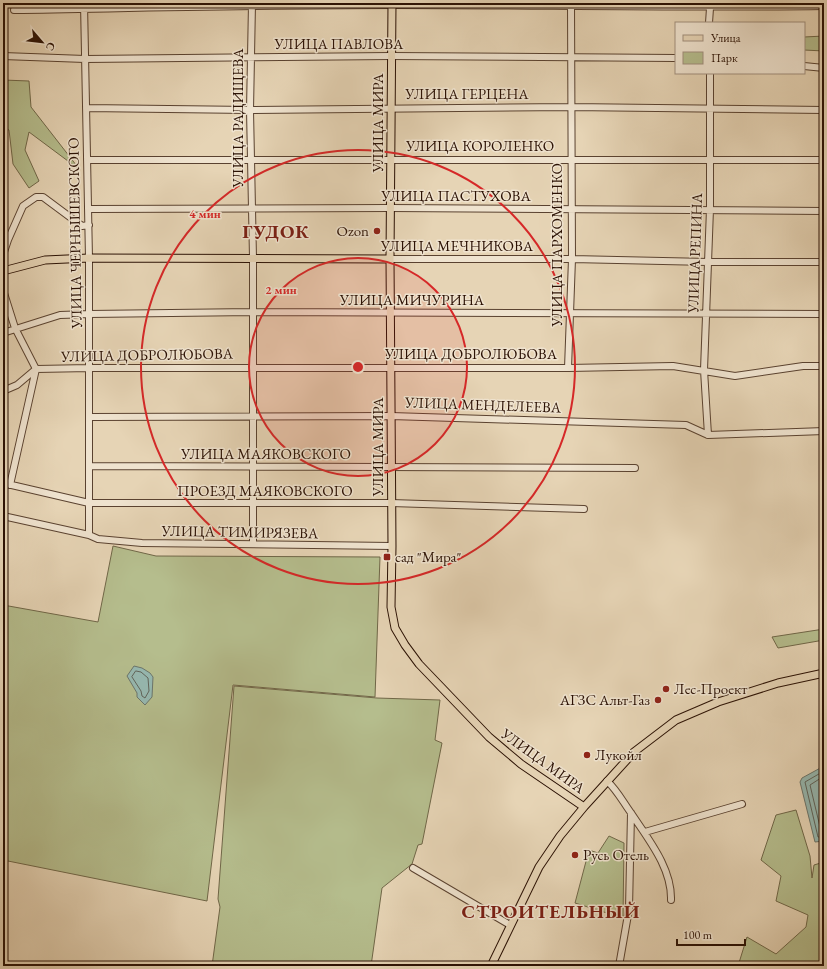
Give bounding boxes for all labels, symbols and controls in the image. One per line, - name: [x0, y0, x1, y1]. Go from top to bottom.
- north arrow: [22, 22, 62, 62]
- legend: [675, 22, 805, 74]
- text: Улица: [710, 30, 741, 46]
- street label: УЛИЦА ПАВЛОВА: [274, 34, 404, 53]
- text: С: [43, 40, 59, 54]
- street label: УЛИЦА РАДИЩЕВА: [228, 48, 247, 189]
- text: Парк: [711, 50, 738, 66]
- street label: УЛИЦА МИРА: [368, 73, 387, 174]
- street label: УЛИЦА ГЕРЦЕНА: [404, 84, 529, 103]
- street label: УЛИЦА КОРОЛЕНКО: [405, 136, 554, 155]
- street label: УЛИЦА ЧЕРНЫШЕВСКОГО: [63, 137, 86, 330]
- street label: УЛИЦА ПАРХОМЕНКО: [547, 163, 566, 328]
- street label: УЛИЦА ПАСТУХОВА: [380, 186, 531, 205]
- street label: УЛИЦА РЕПИНА: [683, 192, 706, 314]
- text: 4 мин: [189, 206, 221, 222]
- district label: ГУДОК: [242, 219, 310, 244]
- place label: Ozon: [337, 221, 369, 240]
- marker: Ozon: [372, 226, 382, 236]
- street label: УЛИЦА МЕЧНИКОВА: [380, 236, 534, 255]
- text: 2 мин: [265, 282, 297, 298]
- street label: УЛИЦА МИЧУРИНА: [339, 290, 485, 309]
- street label: УЛИЦА ДОБРОЛЮБОВА: [60, 343, 234, 366]
- street label: УЛИЦА ДОБРОЛЮБОВА: [384, 344, 558, 363]
- centre of rings: [351, 360, 365, 374]
- street label: УЛИЦА МЕНДЕЛЕЕВА: [404, 392, 562, 417]
- street label: УЛИЦА МИРА: [368, 397, 387, 498]
- street label: УЛИЦА МАЯКОВСКОГО: [180, 444, 351, 463]
- street label: ПРОЕЗД МАЯКОВСКОГО: [177, 481, 353, 500]
- street label: УЛИЦА ТИМИРЯЗЕВА: [161, 521, 319, 542]
- place label: сад "Мира": [395, 547, 462, 566]
- marker: сад "Мира": [382, 552, 392, 562]
- place label: Лес-Проект: [674, 679, 747, 698]
- marker: Лес-Проект: [661, 684, 671, 694]
- place label: АГЗС Альт-Газ: [559, 690, 650, 709]
- marker: АГЗС Альт-Газ: [653, 695, 663, 705]
- street label: УЛИЦА МИРА: [497, 723, 589, 798]
- place label: Лукойл: [595, 745, 642, 764]
- marker: Лукойл: [582, 750, 592, 760]
- place label: Русь Отель: [583, 845, 649, 864]
- marker: Русь Отель: [570, 850, 580, 860]
- district label: СТРОИТЕЛЬНЫЙ: [462, 899, 640, 924]
- scale bar: [677, 921, 745, 947]
- text: 100 m: [683, 927, 713, 943]

